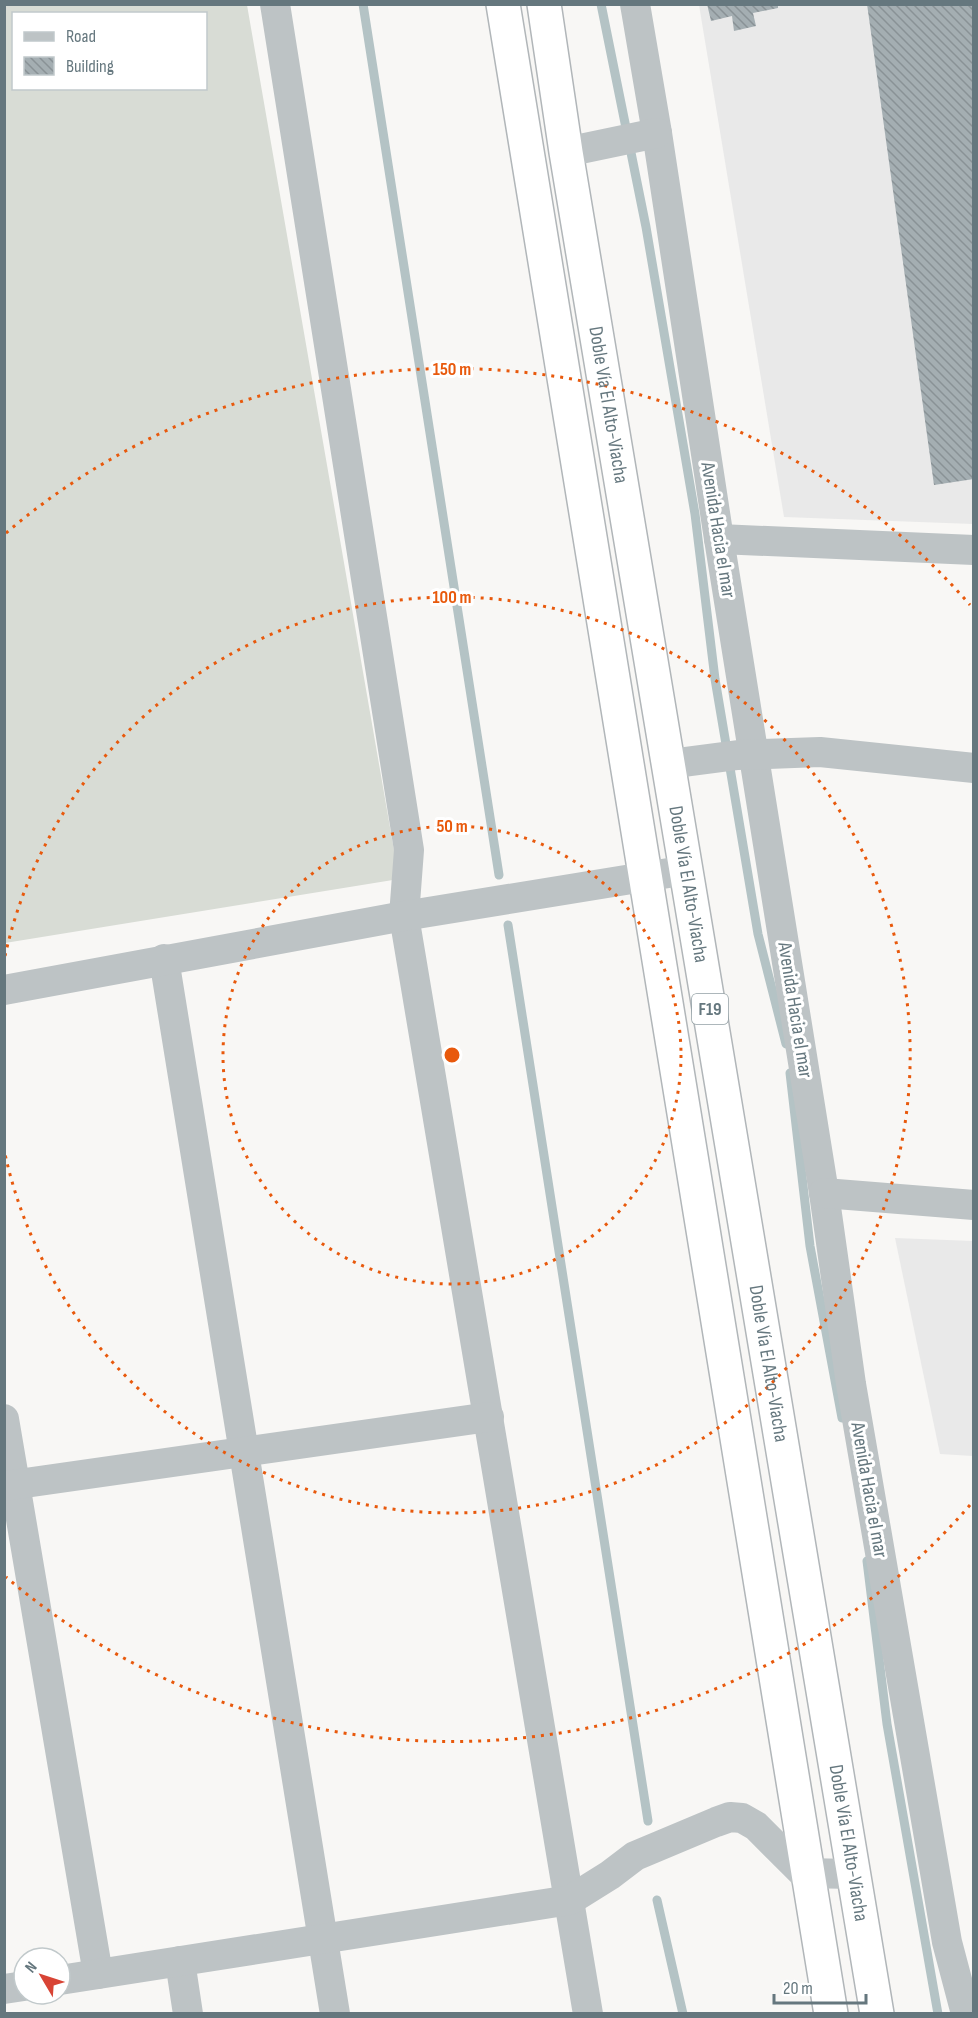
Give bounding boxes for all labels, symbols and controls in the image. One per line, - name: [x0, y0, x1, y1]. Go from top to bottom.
- legend: [12, 12, 207, 90]
- text: Road: [66, 26, 96, 47]
- text: Building: [66, 56, 114, 77]
- street label: Doble Vía El Alto-Viacha: [583, 325, 633, 485]
- text: 150 m: [433, 359, 471, 380]
- street label: Avenida Hacia el mar: [695, 459, 741, 600]
- text: 100 m: [433, 587, 472, 608]
- street label: Doble Vía El Alto-Viacha: [663, 804, 713, 964]
- text: 50 m: [436, 816, 468, 837]
- street label: Avenida Hacia el mar: [772, 939, 818, 1080]
- road number: F19: [692, 994, 728, 1024]
- centre of rings: [442, 1045, 462, 1065]
- street label: Doble Vía El Alto-Viacha: [743, 1283, 793, 1444]
- street label: Avenida Hacia el mar: [845, 1419, 893, 1560]
- street label: Doble Vía El Alto-Viacha: [824, 1763, 873, 1923]
- north arrow: [12, 1946, 72, 2006]
- text: N: [21, 1958, 42, 1977]
- scale bar: [774, 1967, 866, 2005]
- text: 20 m: [783, 1978, 813, 1999]

